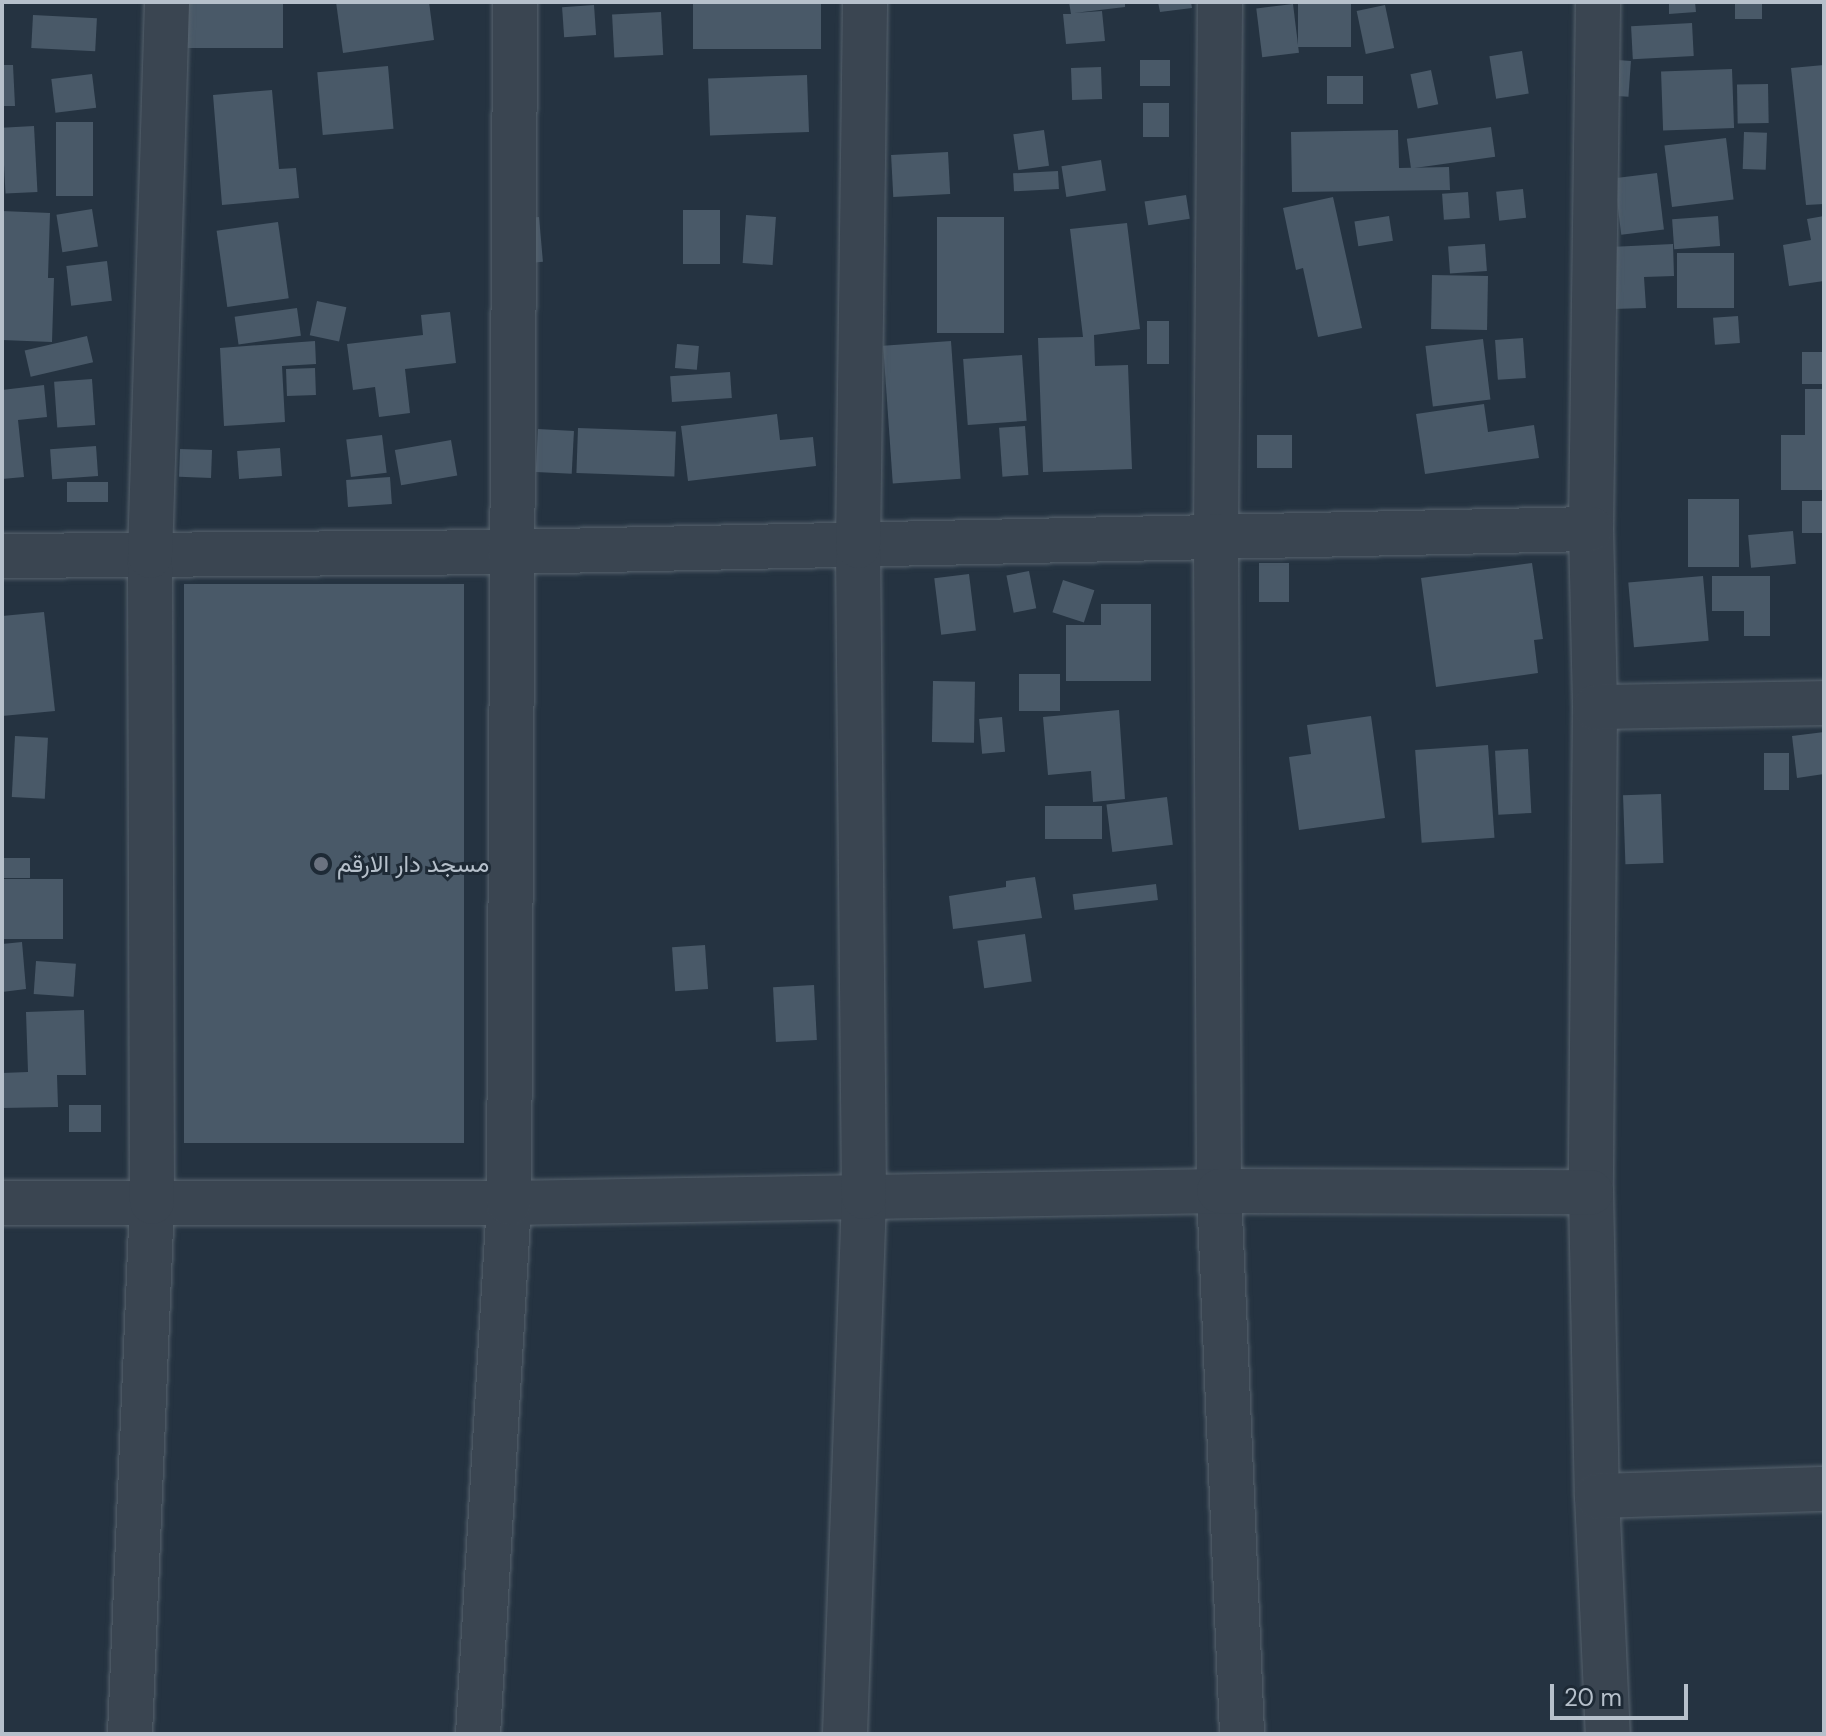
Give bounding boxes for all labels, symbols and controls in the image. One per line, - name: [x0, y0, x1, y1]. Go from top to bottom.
- place label: مسجد دار الارقم: [337, 850, 489, 878]
- marker: مسجد دار الارقم: [312, 855, 330, 873]
- scale bar: [1554, 1668, 1692, 1718]
- text: 20 m: [1564, 1682, 1622, 1713]

